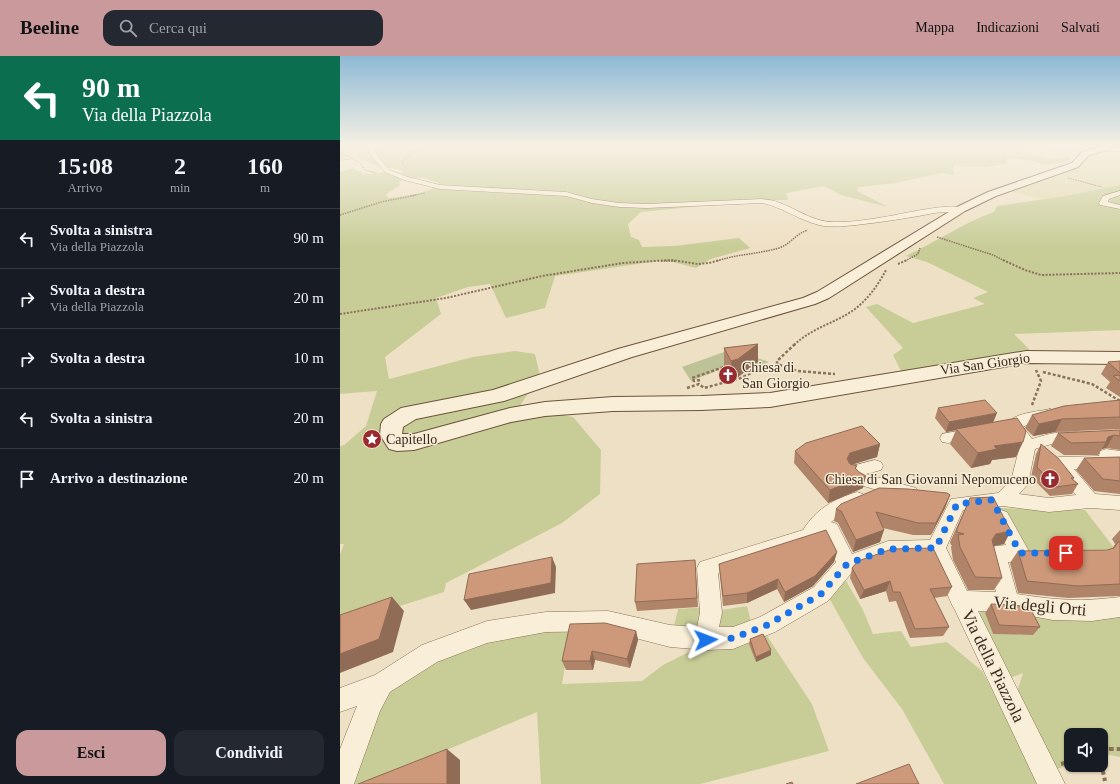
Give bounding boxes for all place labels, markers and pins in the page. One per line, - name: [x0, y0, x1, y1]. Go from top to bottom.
- place label: Chiesa di San Giorgio: [742, 360, 810, 391]
- church icon: Chiesa di San Giorgio: [717, 364, 739, 386]
- place icon: Capitello: [361, 428, 383, 450]
- place label: Capitello: [386, 432, 437, 447]
- church icon: Chiesa di San Giovanni Nepomuceno: [1039, 468, 1061, 490]
- place label: Chiesa di San Giovanni Nepomuceno: [825, 472, 1036, 487]
- pin: [1049, 536, 1083, 570]

